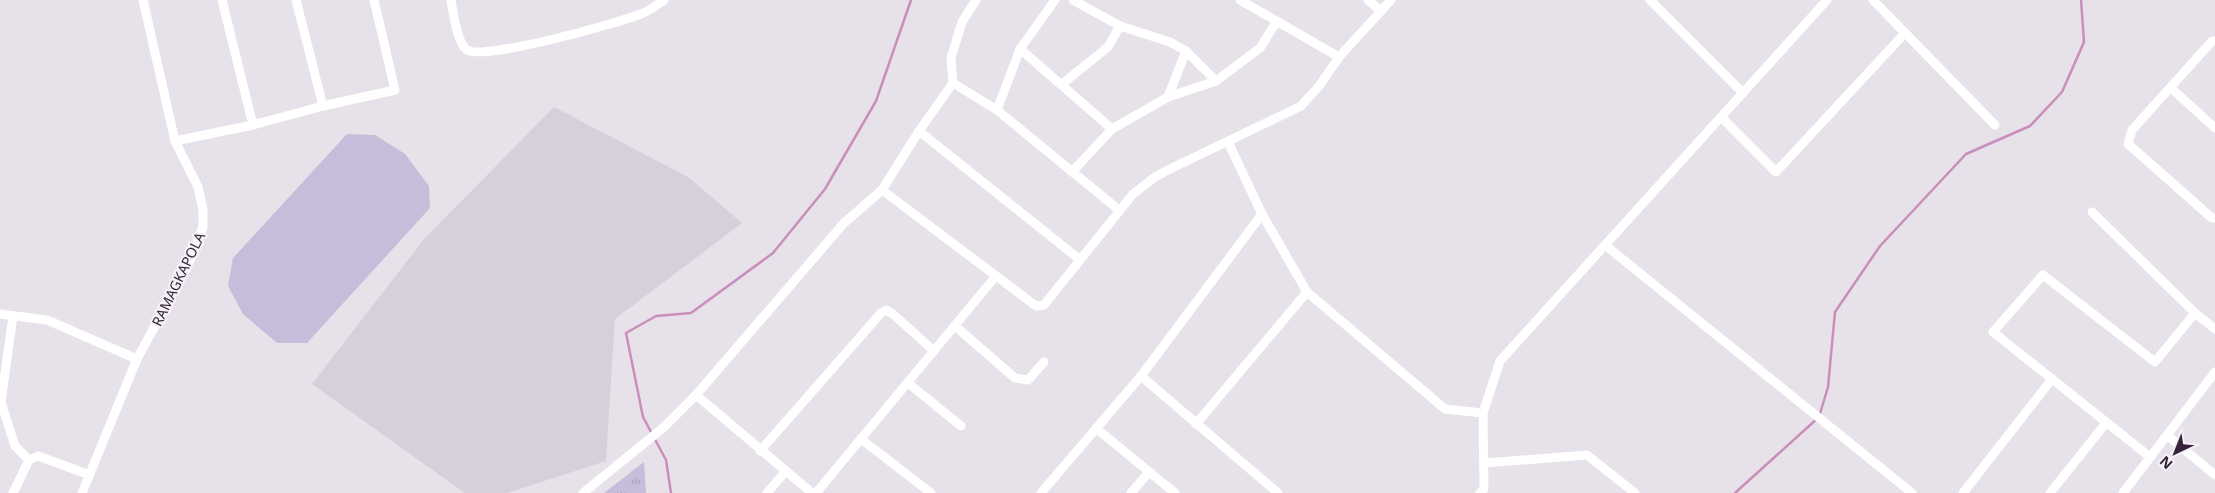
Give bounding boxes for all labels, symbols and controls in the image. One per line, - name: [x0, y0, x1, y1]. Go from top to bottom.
- street label: RAMAGKAPOLA: [147, 229, 209, 329]
- north arrow: [2150, 428, 2200, 478]
- text: N: [2155, 452, 2176, 474]

